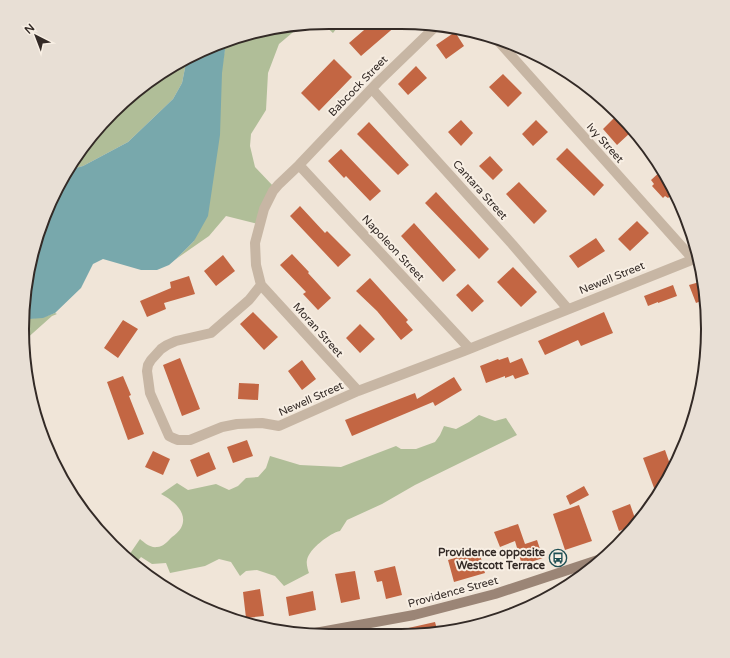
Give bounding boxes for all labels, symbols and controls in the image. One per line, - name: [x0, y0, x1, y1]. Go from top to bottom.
- north arrow: [16, 16, 56, 56]
- text: N: [22, 21, 37, 37]
- street label: Babcock Street: [326, 53, 390, 119]
- street label: Ivy Street: [584, 120, 626, 166]
- street label: Cantara Street: [450, 158, 510, 222]
- street label: Napoleon Street: [359, 212, 427, 284]
- street label: Newell Street: [577, 259, 647, 297]
- street label: Moran Street: [290, 300, 346, 360]
- street label: Newell Street: [277, 379, 345, 419]
- place label: Providence opposite Westcott Terrace: [438, 546, 546, 572]
- bus stop icon: Providence opposite Westcott Terrace: [548, 548, 568, 568]
- street label: Providence Street: [407, 574, 499, 610]

